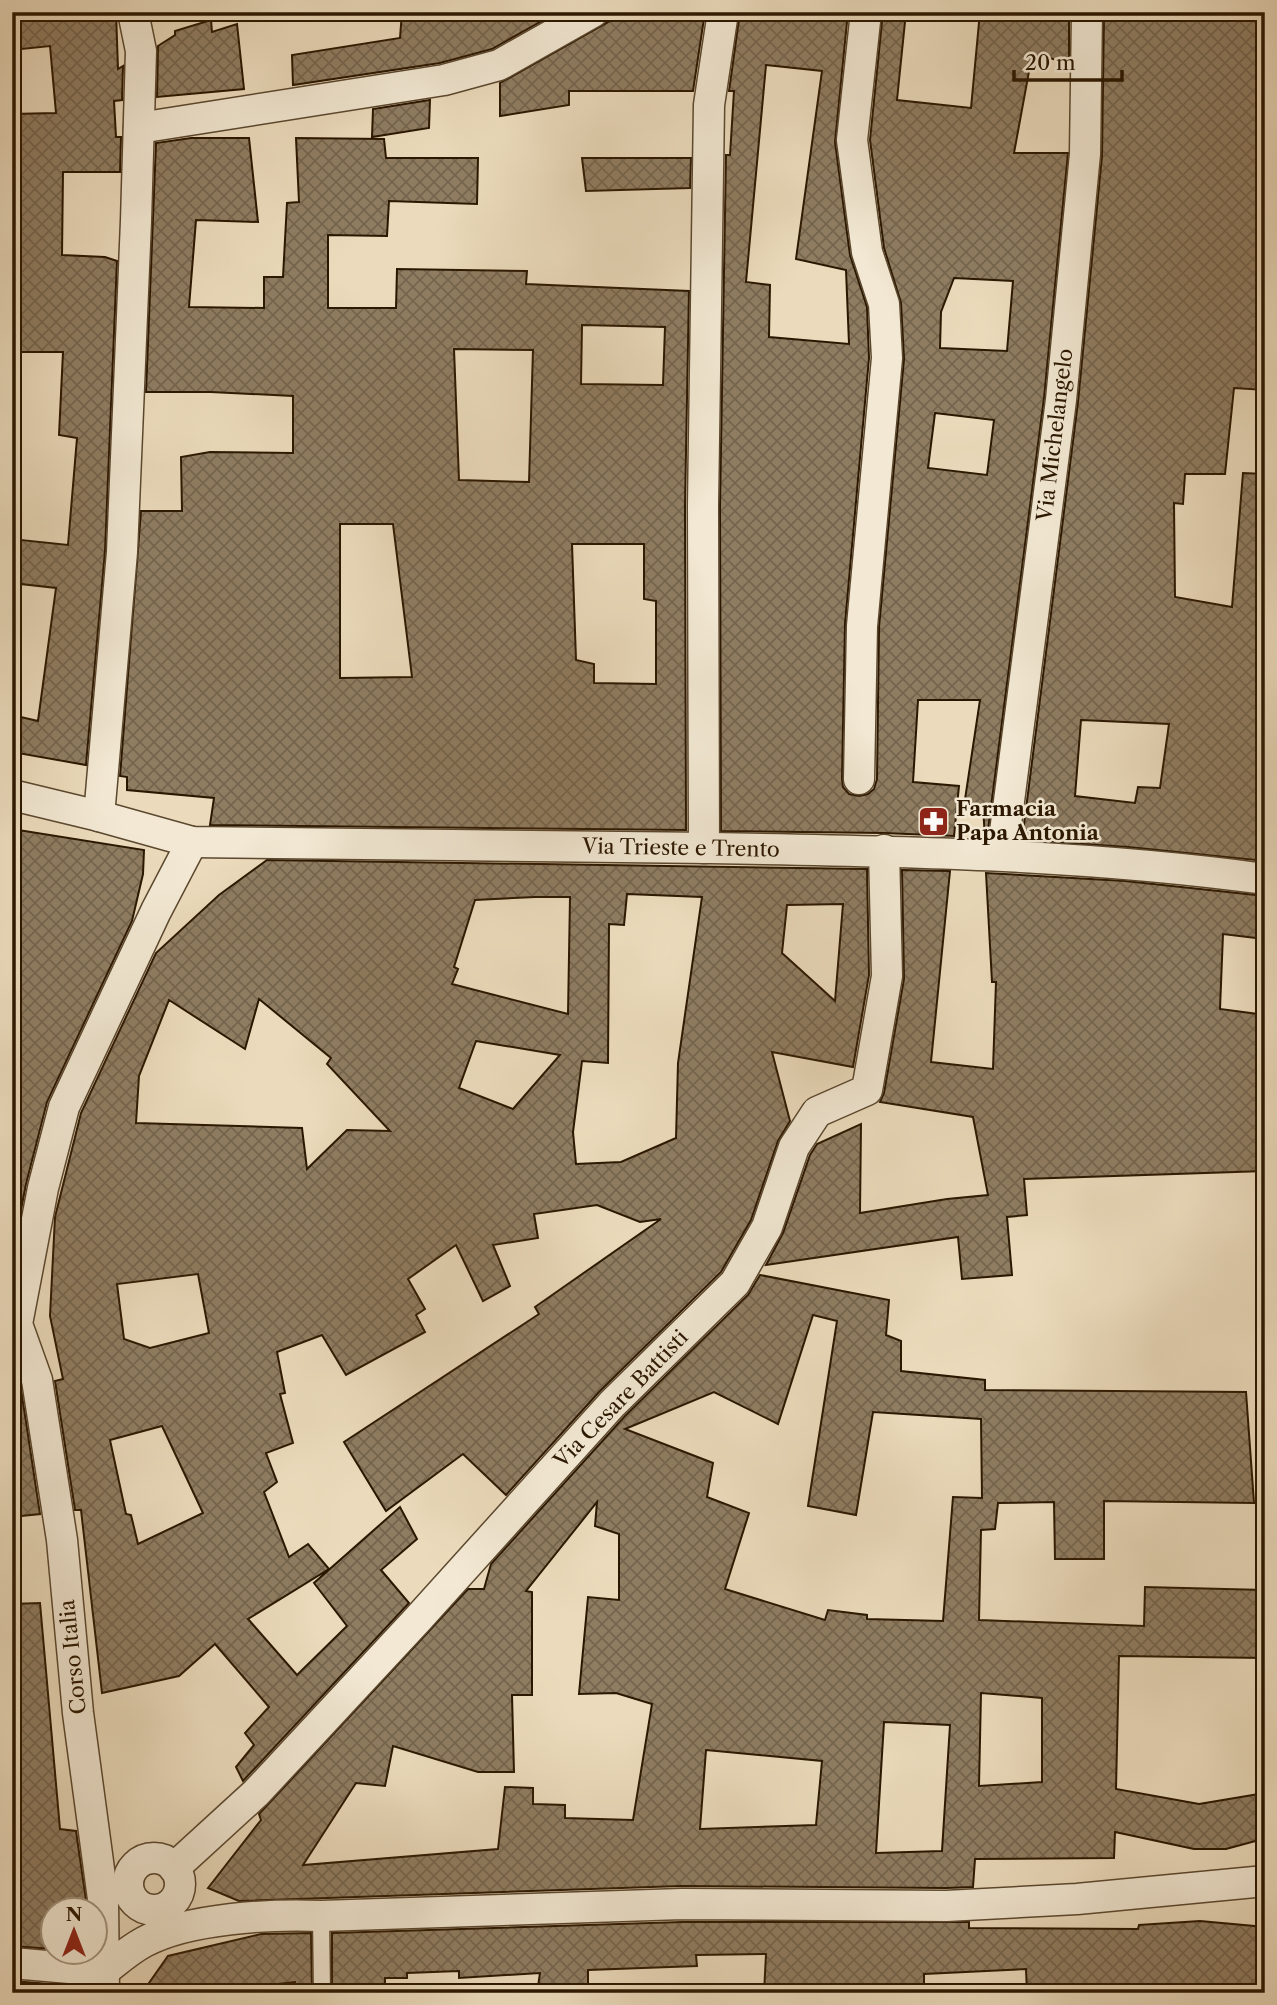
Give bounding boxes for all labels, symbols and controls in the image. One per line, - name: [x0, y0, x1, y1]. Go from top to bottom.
- scale bar: [1014, 38, 1123, 82]
- text: 20 m: [1025, 50, 1076, 75]
- street label: Via Michelangelo: [1031, 347, 1078, 524]
- place label: Farmacia Papa Antonia: [956, 796, 1100, 845]
- pharmacy icon: Farmacia Papa Antonia: [916, 804, 950, 838]
- street label: Via Trieste e Trento: [581, 833, 780, 862]
- street label: Via Cesare Battisti: [548, 1325, 693, 1473]
- street label: Corso Italia: [54, 1598, 91, 1716]
- north arrow: [38, 1896, 108, 1966]
- text: N: [66, 1903, 82, 1926]

